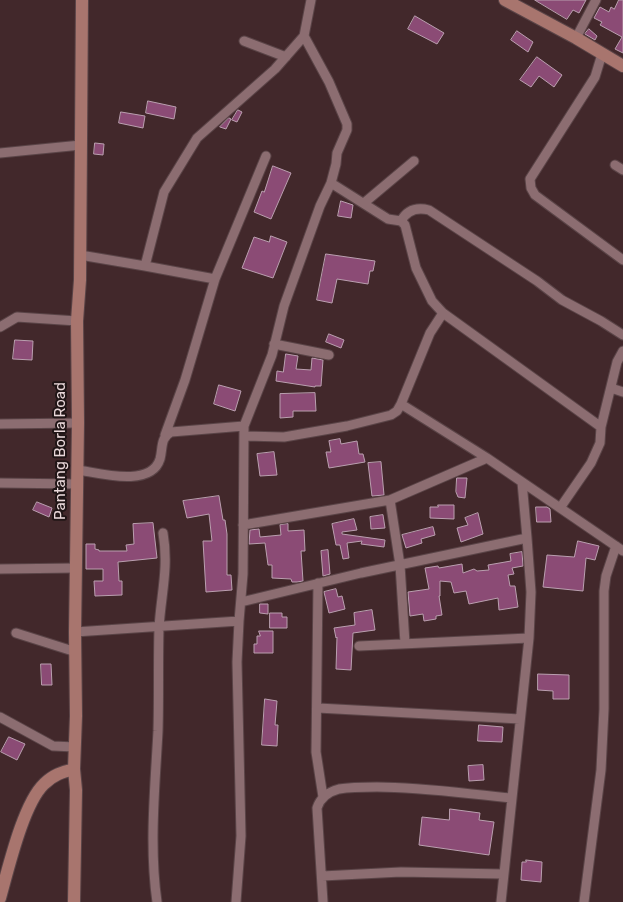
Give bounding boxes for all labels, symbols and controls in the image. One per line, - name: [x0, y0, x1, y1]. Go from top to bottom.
- street label: Pantang Borla Road: [52, 382, 70, 520]

